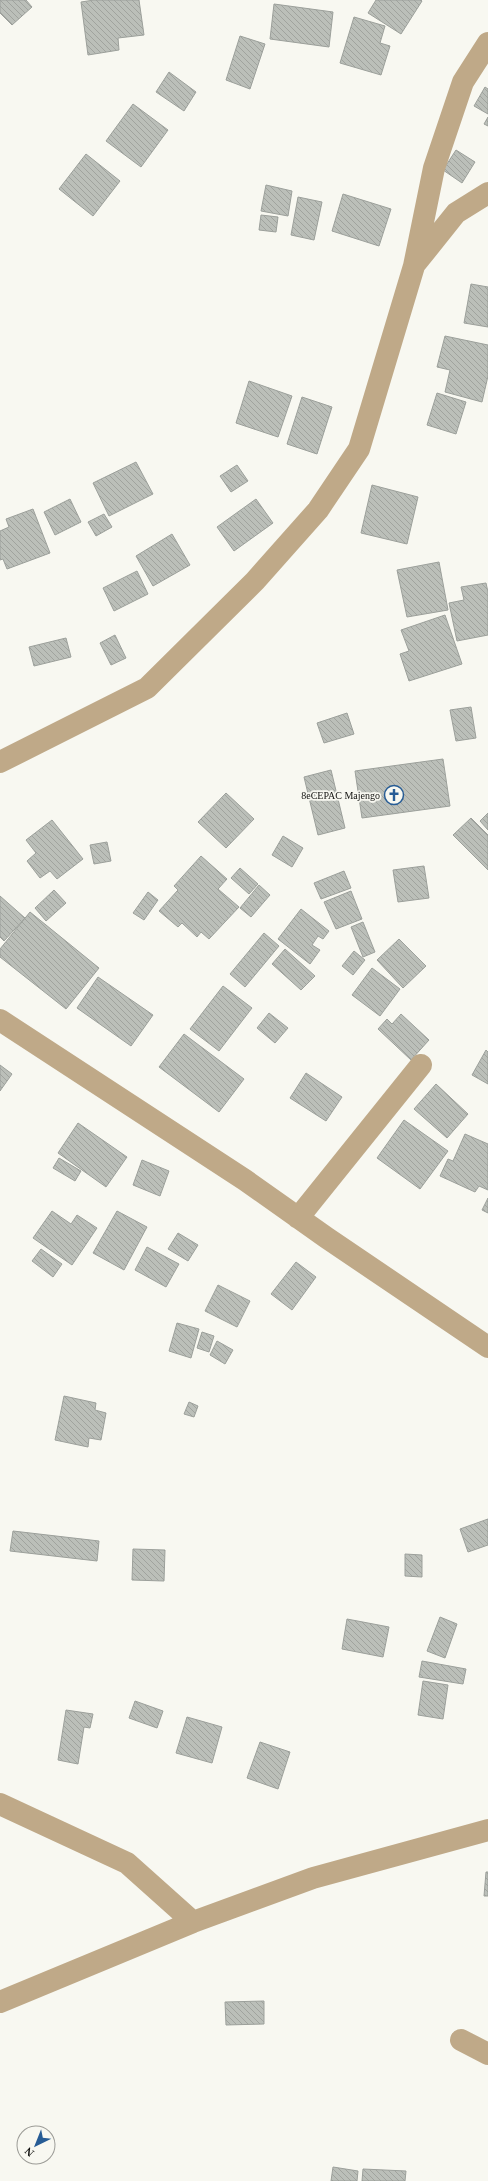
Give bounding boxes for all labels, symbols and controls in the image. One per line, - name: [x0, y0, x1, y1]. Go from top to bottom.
- church icon: 8eCEPAC Majengo: [383, 784, 405, 806]
- place label: 8eCEPAC Majengo: [301, 790, 380, 801]
- north arrow: [16, 2125, 56, 2165]
- text: N: [22, 2145, 36, 2159]

